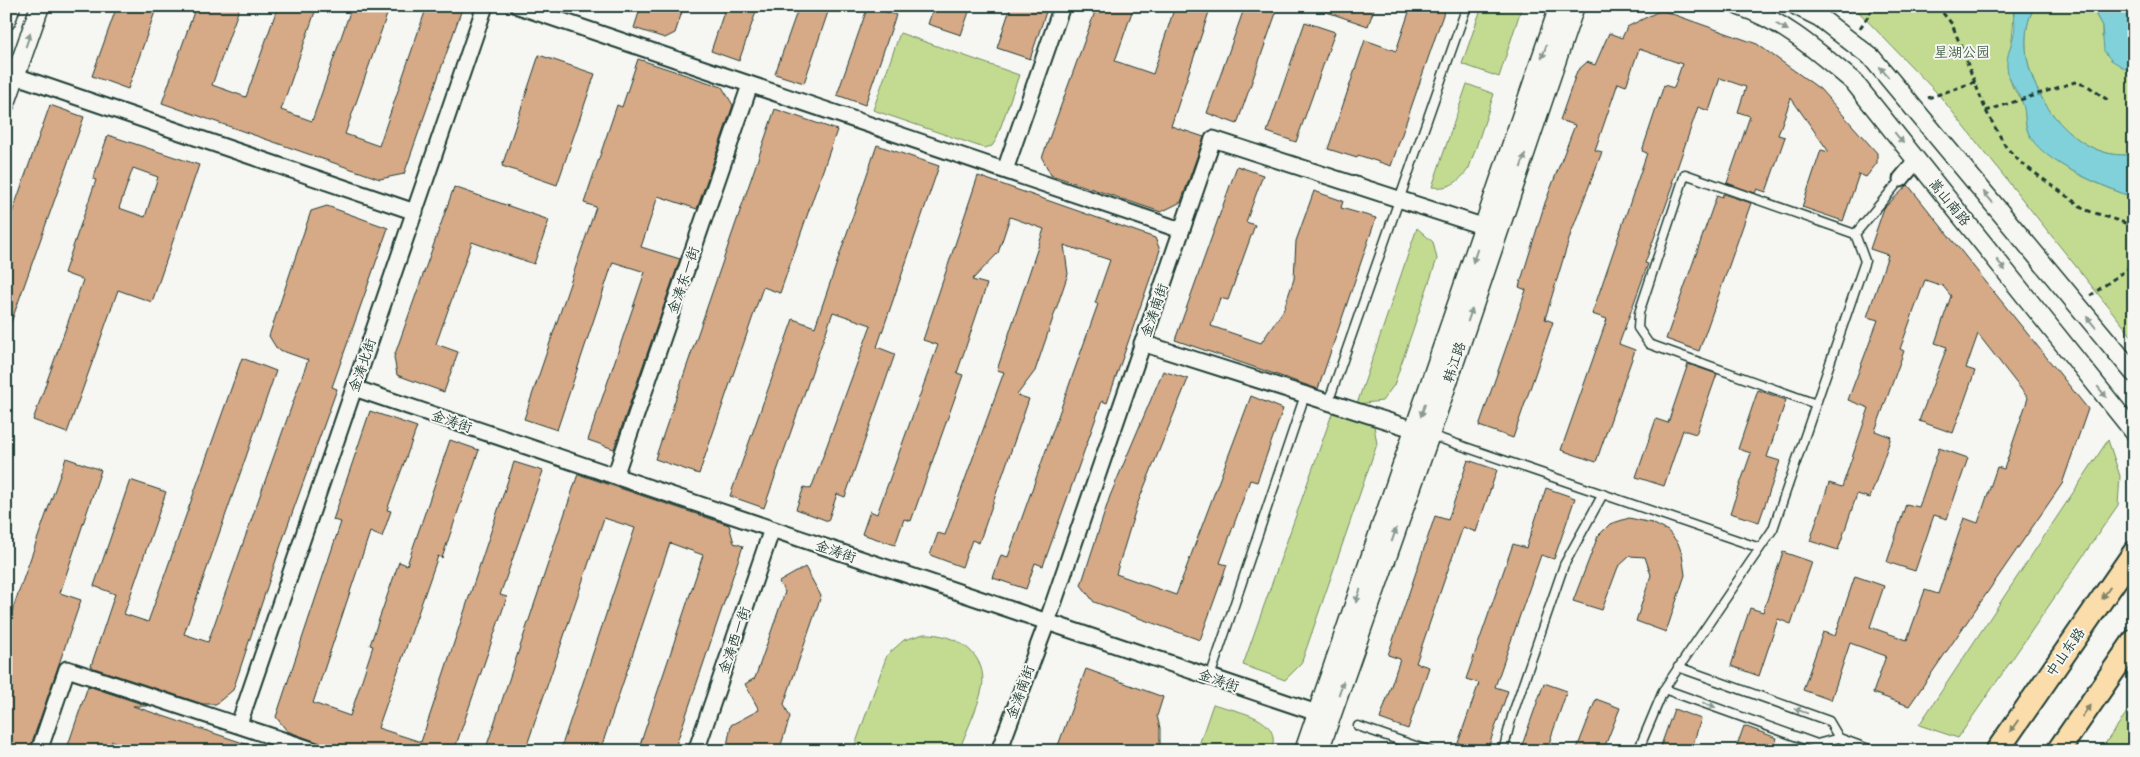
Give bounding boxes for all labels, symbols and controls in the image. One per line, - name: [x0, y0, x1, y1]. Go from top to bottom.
- one-way arrow: [1775, 23, 1790, 31]
- one-way arrow: [24, 32, 32, 47]
- park label: 星湖公园: [1934, 43, 1990, 61]
- one-way arrow: [1540, 45, 1547, 60]
- one-way arrow: [1878, 66, 1889, 79]
- one-way arrow: [1894, 131, 1905, 144]
- one-way arrow: [1519, 154, 1527, 169]
- street label: 嵩山南路: [1925, 175, 1975, 229]
- one-way arrow: [1982, 191, 1993, 204]
- street label: 金涛东一街: [663, 244, 703, 316]
- one-way arrow: [1471, 249, 1479, 264]
- one-way arrow: [1995, 258, 2006, 271]
- street label: 金涛南街: [1136, 281, 1172, 339]
- one-way arrow: [1466, 307, 1474, 322]
- one-way arrow: [2086, 316, 2097, 329]
- street label: 金涛北街: [344, 336, 380, 394]
- street label: 韩江路: [1439, 339, 1469, 385]
- one-way arrow: [2097, 385, 2107, 399]
- one-way arrow: [1418, 403, 1426, 418]
- street label: 金涛街: [429, 406, 475, 436]
- one-way arrow: [1391, 527, 1399, 542]
- street label: 金涛街: [813, 536, 859, 566]
- one-way arrow: [2101, 586, 2111, 600]
- one-way arrow: [1353, 589, 1361, 604]
- street label: 金涛西一街: [714, 604, 754, 676]
- street label: 中山东路: [2042, 624, 2088, 680]
- street label: 金涛南街: [1002, 663, 1038, 721]
- street label: 金涛街: [1196, 665, 1242, 695]
- one-way arrow: [1338, 681, 1345, 696]
- one-way arrow: [1702, 702, 1717, 709]
- one-way arrow: [2081, 704, 2091, 717]
- one-way arrow: [1793, 707, 1808, 715]
- one-way arrow: [2009, 720, 2019, 733]

